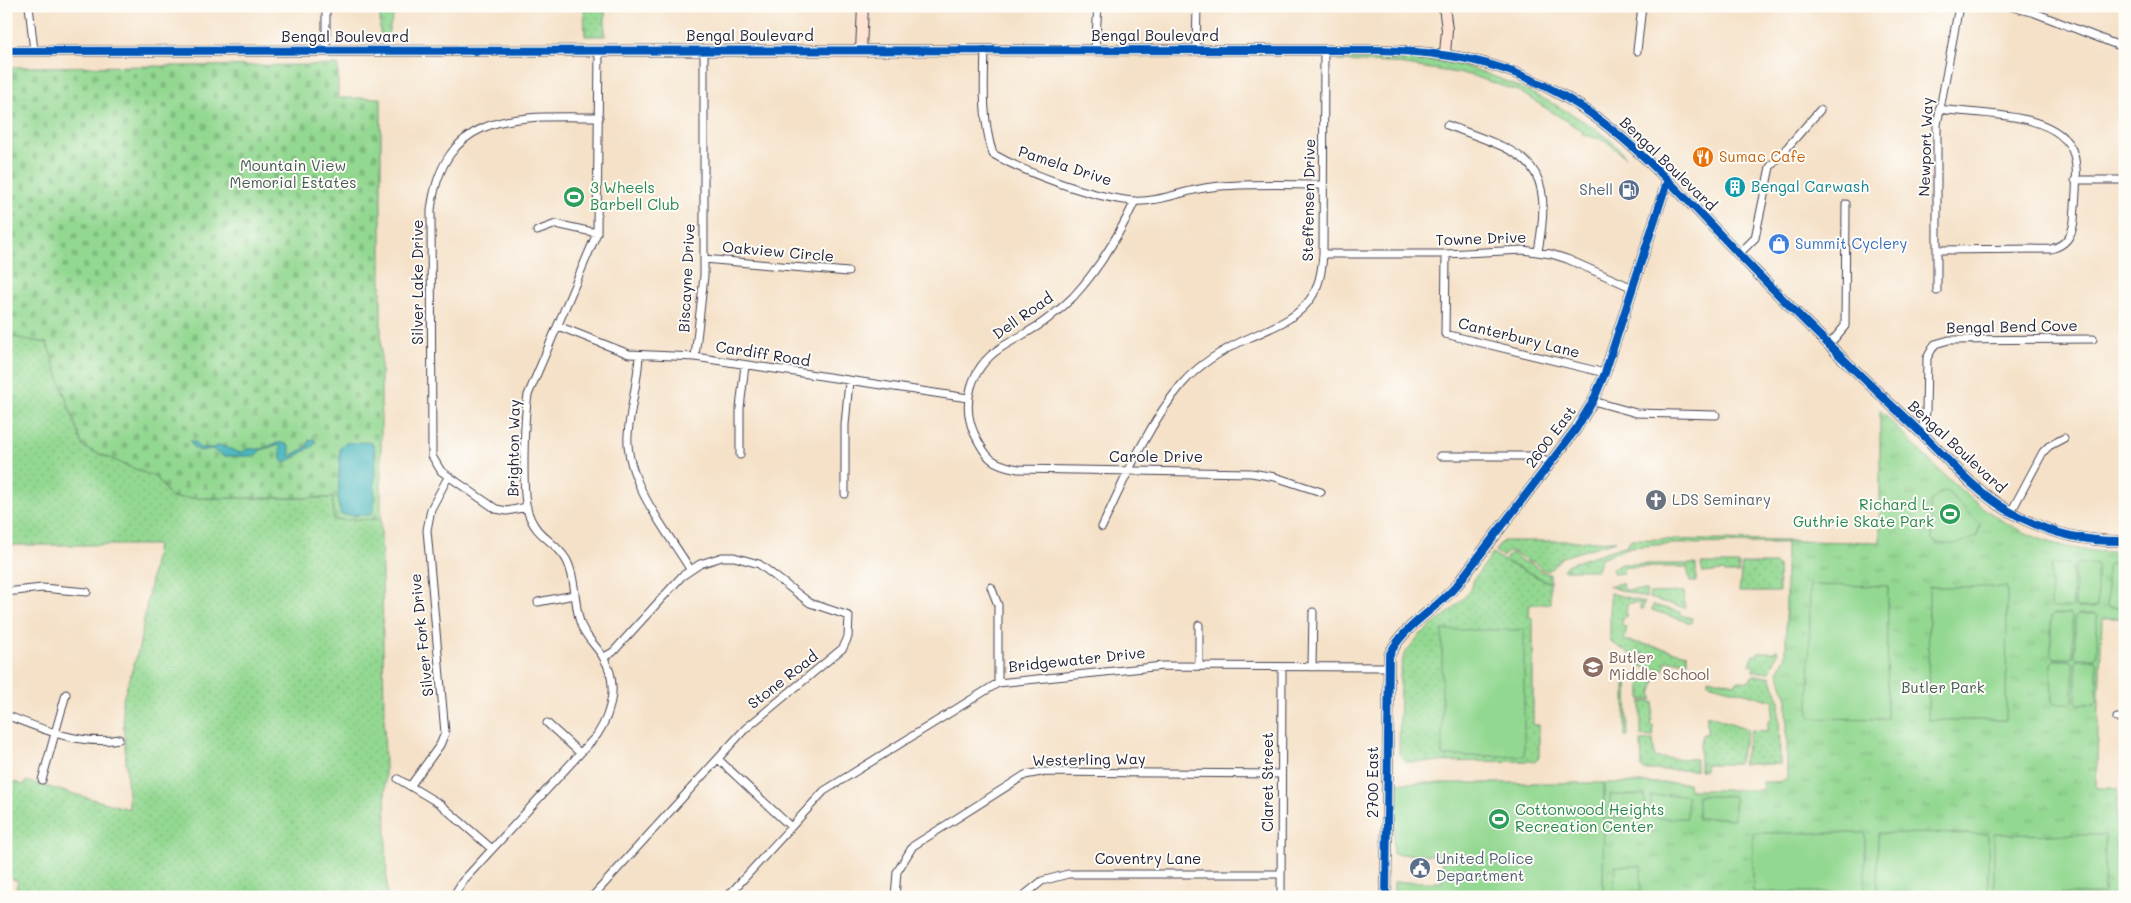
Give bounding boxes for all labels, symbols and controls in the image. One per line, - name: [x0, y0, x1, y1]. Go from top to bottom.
- street label: Bengal Boulevard: [686, 25, 814, 45]
- street label: Bengal Boulevard: [1091, 25, 1219, 45]
- street label: Bengal Boulevard: [281, 26, 409, 46]
- street label: Newport Way: [1913, 97, 1937, 197]
- street label: Bengal Boulevard: [1616, 112, 1721, 215]
- street label: Steffensen Drive: [1297, 138, 1319, 262]
- street label: Pamela Drive: [1016, 141, 1115, 190]
- restaurant icon: Sumac Cafe: [1691, 145, 1715, 169]
- place label: Sumac Cafe: [1719, 146, 1806, 166]
- park label: Mountain View Memorial Estates: [229, 155, 357, 192]
- building icon: Bengal Carwash: [1723, 175, 1747, 199]
- place label: Bengal Carwash: [1751, 176, 1869, 196]
- place label: 3 Wheels Barbell Club: [590, 177, 680, 214]
- fuel station icon: Shell: [1617, 178, 1641, 202]
- place label: Shell: [1579, 179, 1613, 199]
- sports icon: 3 Wheels Barbell Club: [562, 185, 586, 209]
- street label: Silver Lake Drive: [407, 219, 427, 345]
- street label: Biscayne Drive: [673, 223, 699, 333]
- street label: Towne Drive: [1435, 226, 1527, 250]
- shop icon: Summit Cyclery: [1767, 232, 1791, 256]
- place label: Summit Cyclery: [1795, 233, 1907, 253]
- street label: Oakview Circle: [721, 236, 835, 266]
- street label: Dell Road: [988, 287, 1057, 343]
- street label: Canterbury Lane: [1456, 312, 1582, 362]
- street label: Bengal Bend Cove: [1946, 315, 2078, 337]
- street label: Cardiff Road: [714, 336, 812, 370]
- street label: Bengal Boulevard: [1904, 396, 2011, 497]
- street label: Brighton Way: [502, 399, 524, 497]
- street label: 2600 East: [1520, 401, 1580, 471]
- street label: Carole Drive: [1109, 446, 1203, 466]
- church icon: LDS Seminary: [1644, 488, 1668, 512]
- place label: LDS Seminary: [1672, 489, 1771, 509]
- place label: Richard L. Guthrie Skate Park: [1793, 494, 1934, 531]
- sports icon: Richard L. Guthrie Skate Park: [1938, 502, 1962, 526]
- street label: Silver Fork Drive: [405, 573, 437, 698]
- street label: Bridgewater Drive: [1007, 642, 1146, 676]
- street label: Stone Road: [743, 646, 822, 713]
- place label: Butler Middle School: [1609, 647, 1710, 684]
- school or university icon: Butler Middle School: [1581, 655, 1605, 679]
- park label: Butler Park: [1901, 677, 1985, 697]
- street label: Claret Street: [1257, 732, 1277, 832]
- street label: 2700 East: [1362, 746, 1382, 818]
- street label: Westerling Way: [1032, 748, 1146, 770]
- place label: Cottonwood Heights Recreation Center: [1515, 799, 1664, 836]
- sports icon: Cottonwood Heights Recreation Center: [1487, 807, 1511, 831]
- street label: Coventry Lane: [1095, 848, 1201, 868]
- place label: United Police Department: [1436, 848, 1534, 885]
- public building icon: United Police Department: [1408, 856, 1432, 880]

